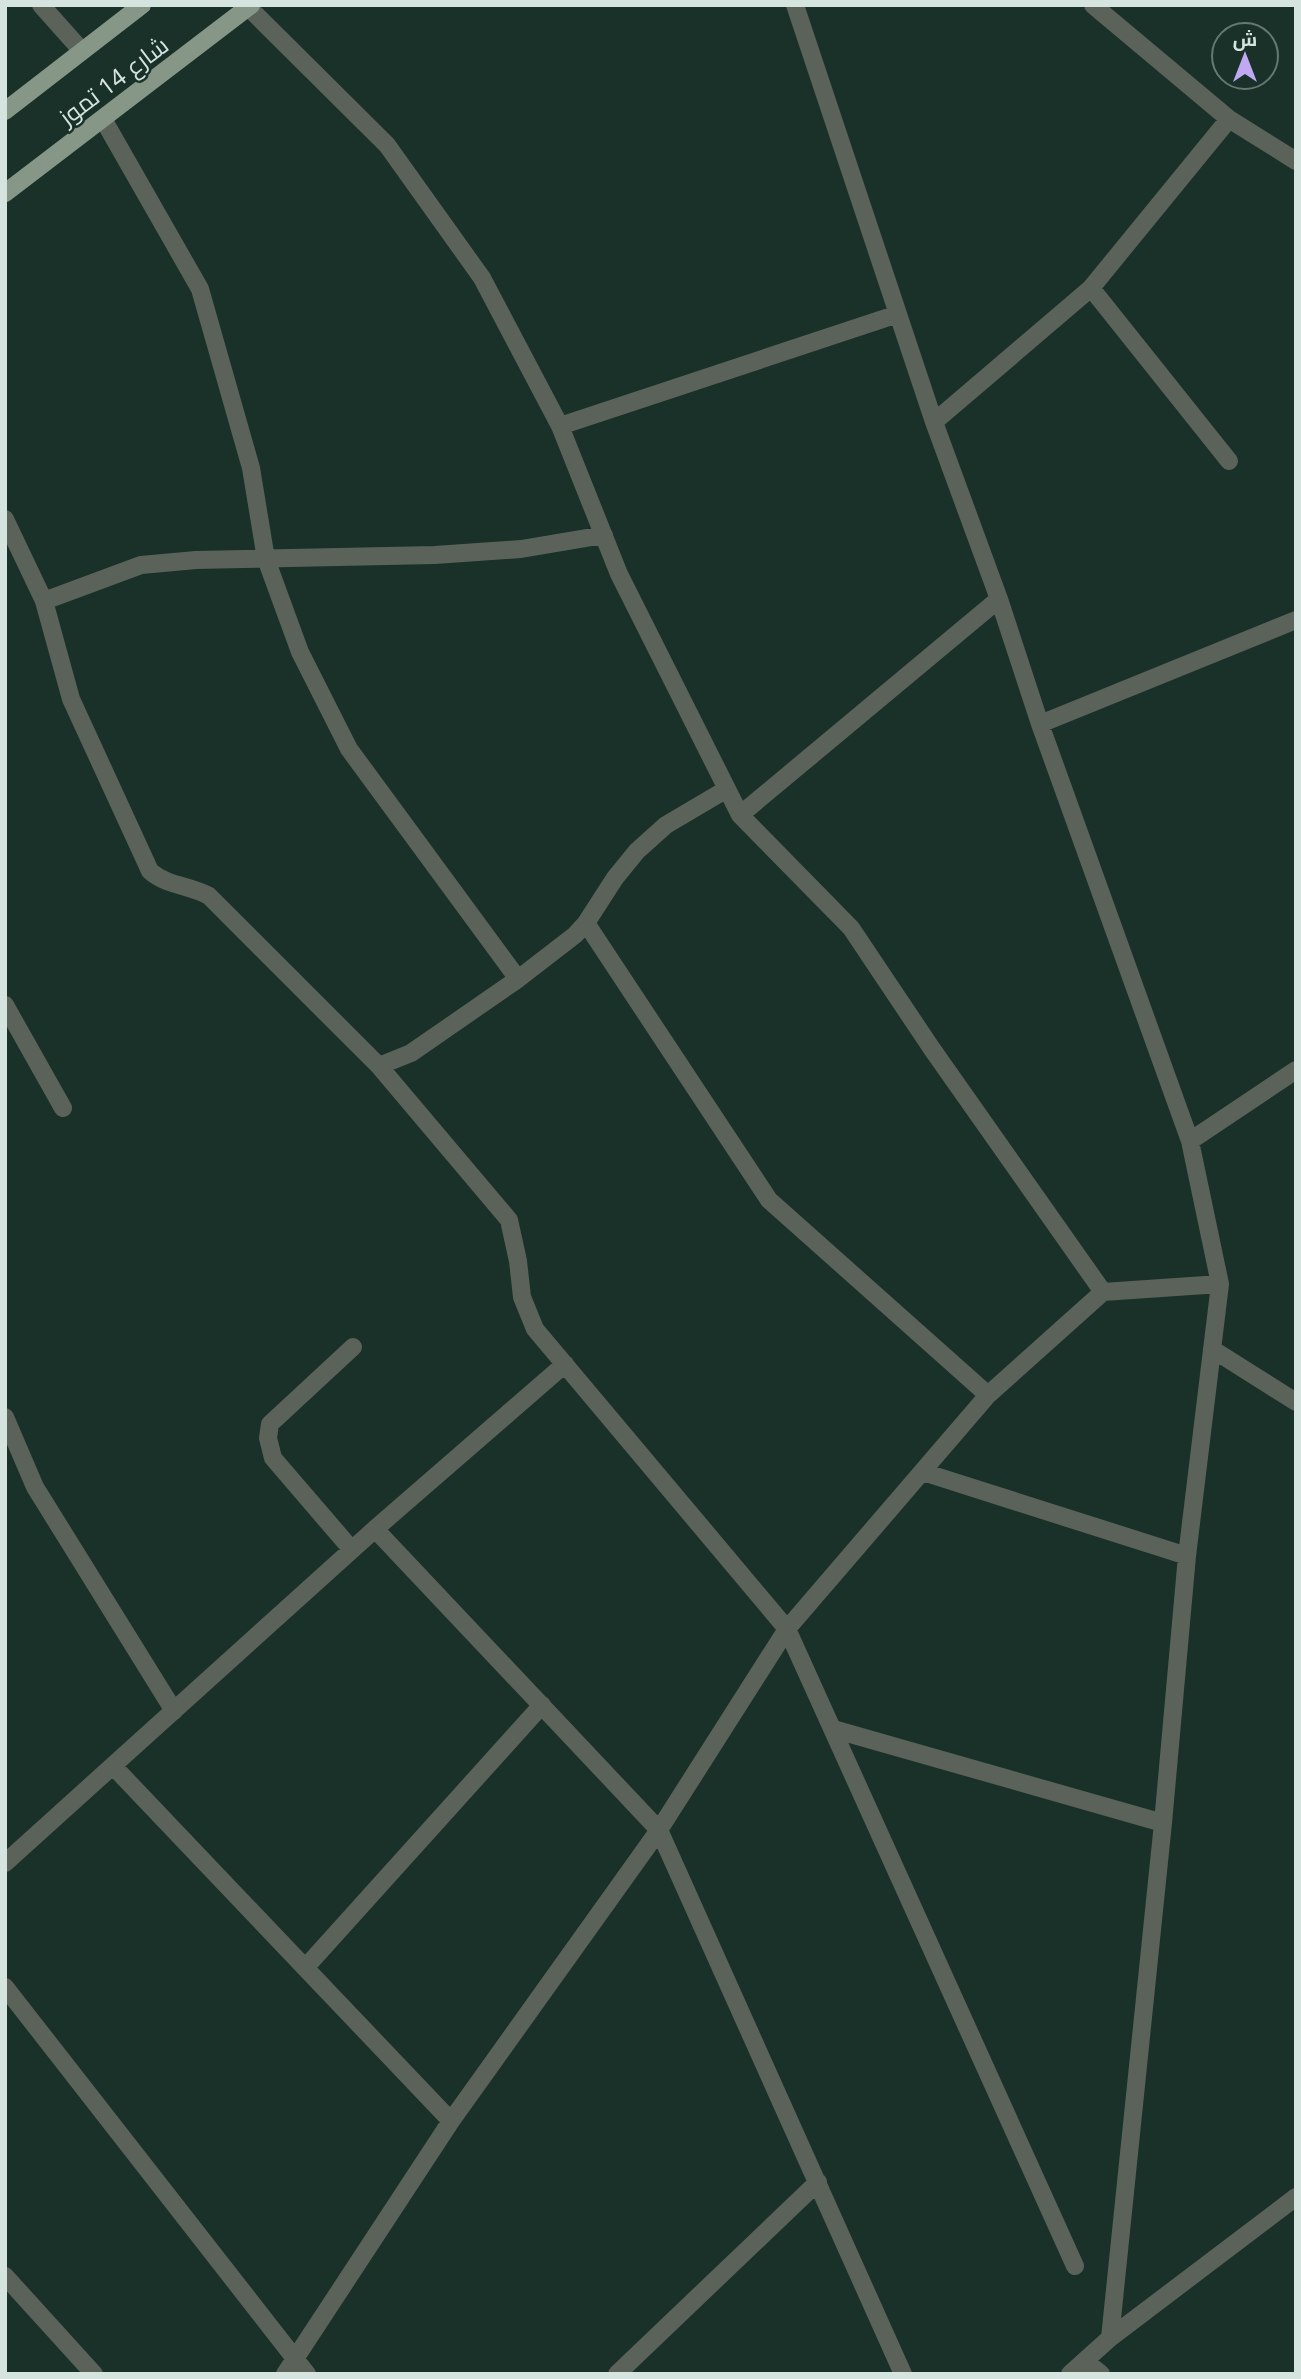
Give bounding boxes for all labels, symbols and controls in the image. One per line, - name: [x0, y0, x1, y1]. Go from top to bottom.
- north arrow: [1210, 21, 1280, 91]
- text: ش: [1233, 26, 1257, 52]
- street label: شارع 14 تموز: [50, 28, 175, 134]

